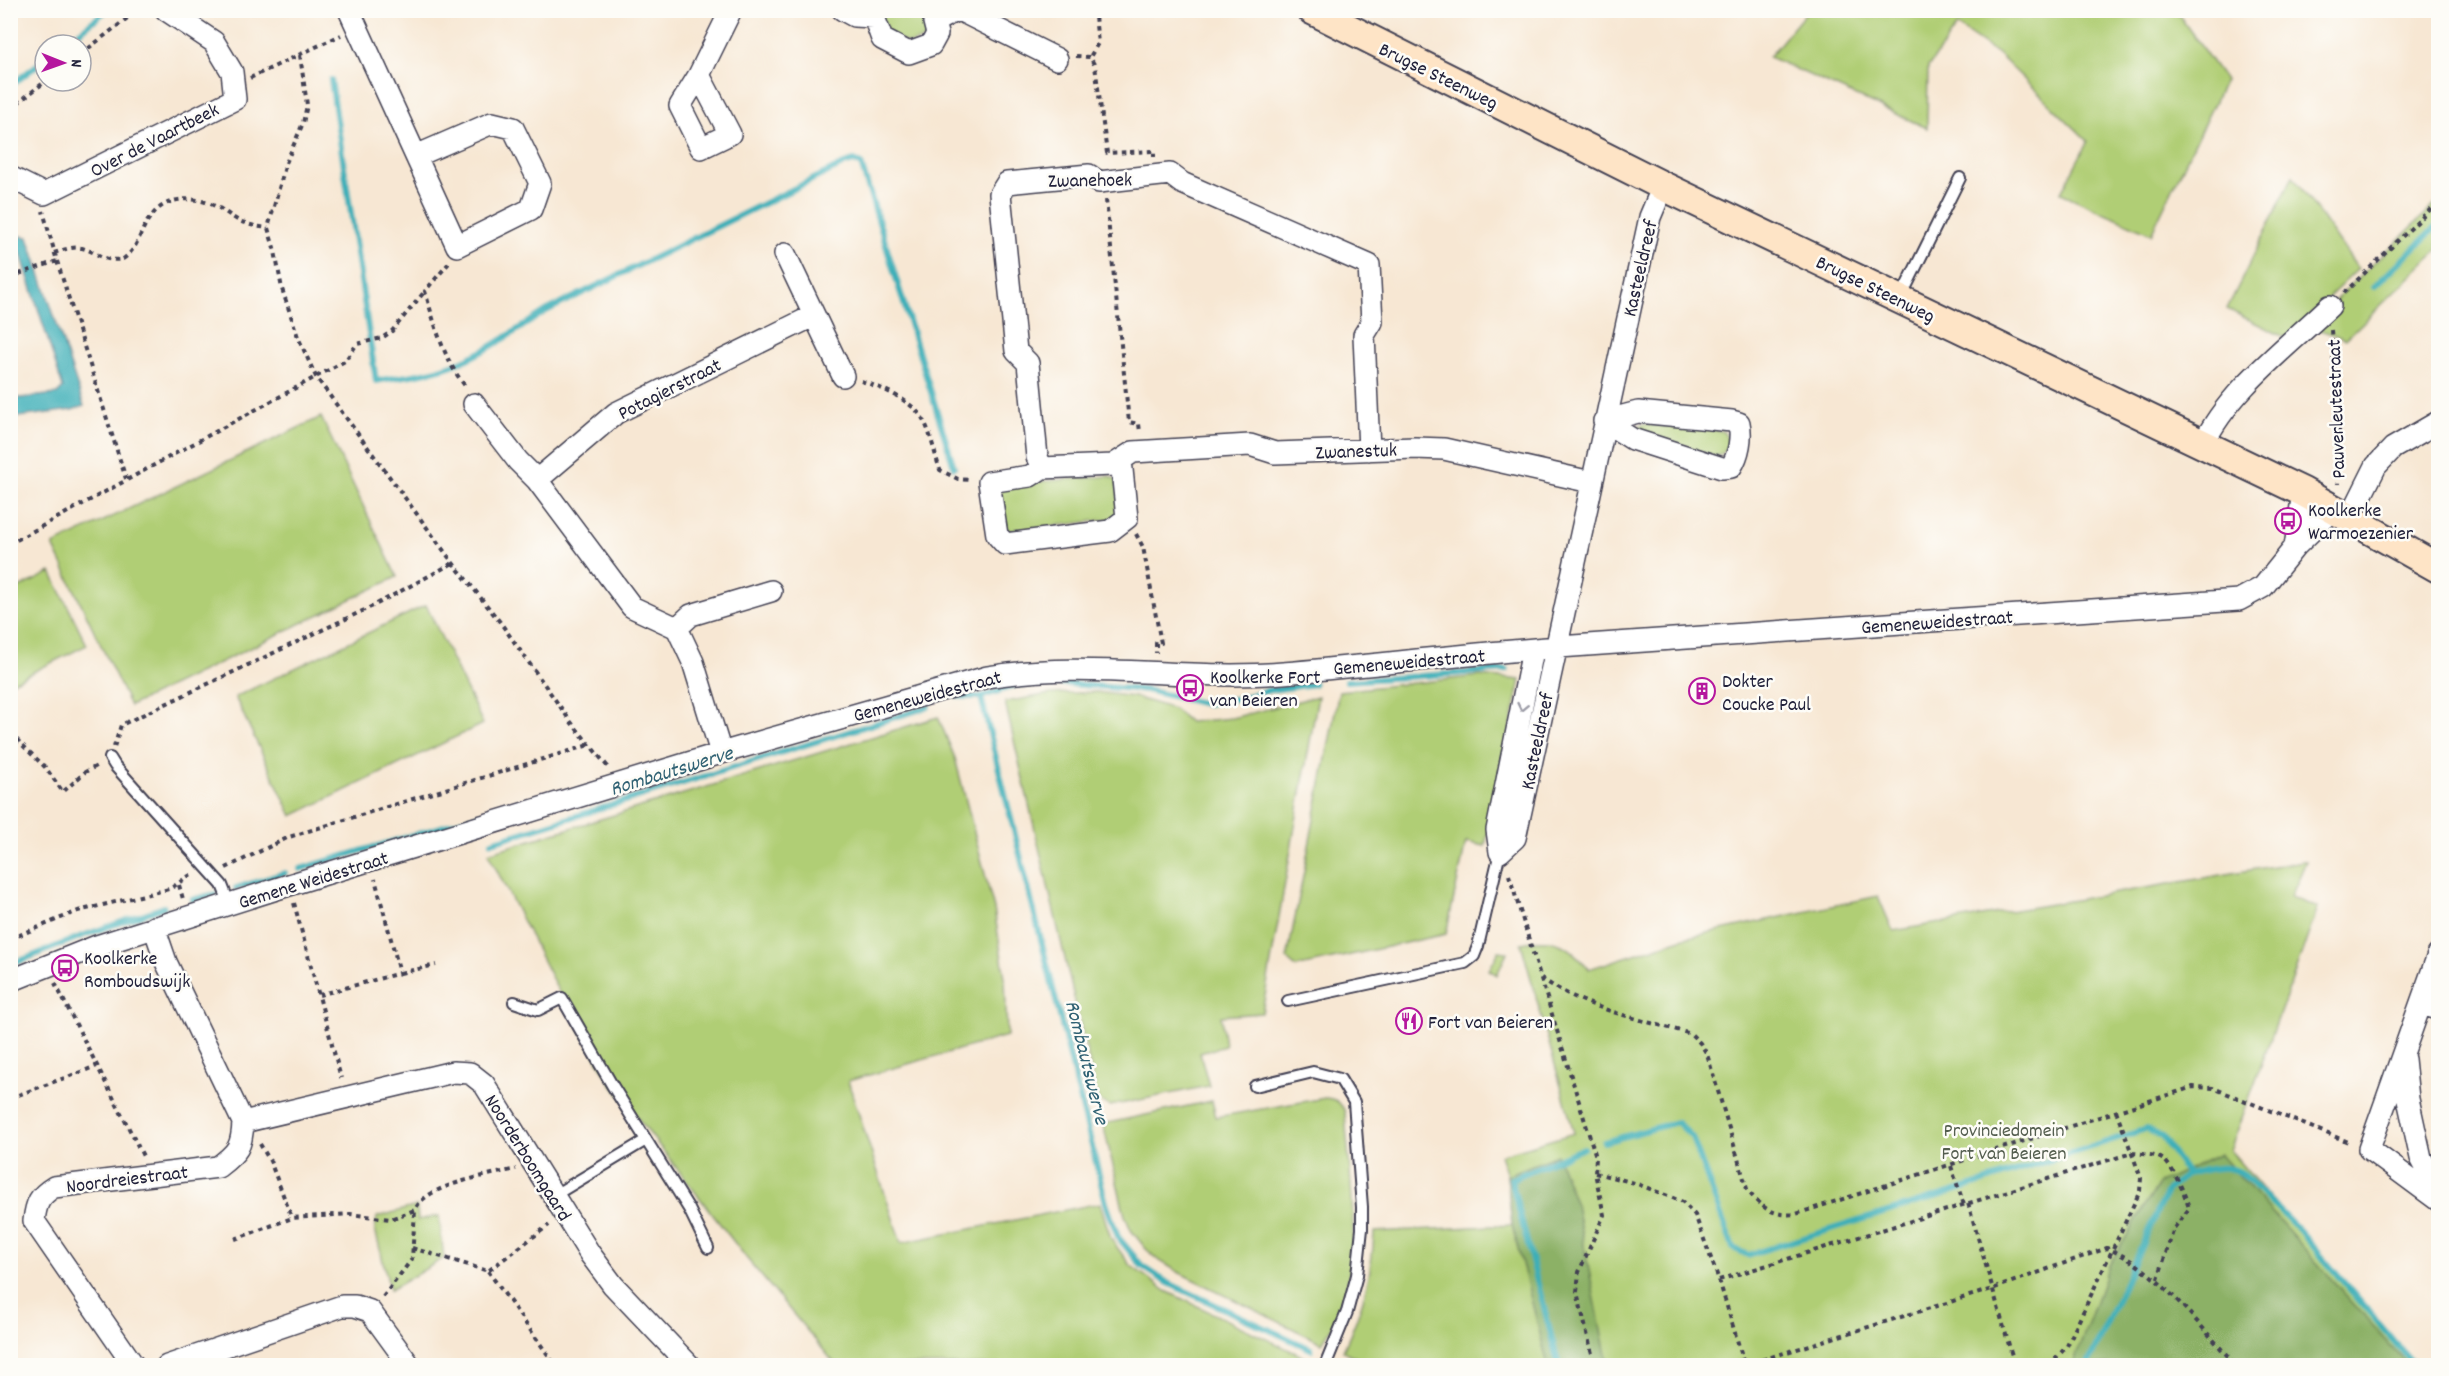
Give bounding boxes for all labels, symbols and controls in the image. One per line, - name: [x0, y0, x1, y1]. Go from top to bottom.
- north arrow: [33, 33, 93, 93]
- street label: Brugse Steenweg: [1373, 37, 1502, 119]
- text: N: [64, 59, 87, 67]
- street label: Over de Vaartbeek: [86, 97, 225, 186]
- street label: Zwanehoek: [1048, 167, 1132, 197]
- street label: Kasteeldreef: [1617, 217, 1667, 320]
- street label: Brugse Steenweg: [1810, 250, 1939, 332]
- street label: Pauverleutestraat: [2322, 339, 2354, 479]
- street label: Potagierstraat: [614, 353, 727, 429]
- street label: Zwanestuk: [1315, 438, 1397, 468]
- place label: Koolkerke Warmoezenier: [2308, 498, 2414, 549]
- bus stop icon: Koolkerke Warmoezenier: [2273, 506, 2303, 536]
- street label: Gemeneweidestraat: [1860, 605, 2014, 643]
- street label: Gemeneweidestraat: [1332, 643, 1486, 685]
- street label: Gemeneweidestraat: [851, 665, 1005, 731]
- place label: Koolkerke Fort van Beieren: [1210, 665, 1320, 716]
- place label: Dokter Coucke Paul: [1722, 669, 1811, 720]
- bus stop icon: Koolkerke Fort van Beieren: [1175, 673, 1205, 703]
- building icon: Dokter Coucke Paul: [1687, 676, 1717, 706]
- street label: Kasteeldreef: [1515, 690, 1563, 793]
- one-way arrow: [1516, 702, 1529, 712]
- water label: Rombautswerve: [607, 739, 739, 806]
- street label: Gemene Weidestraat: [235, 846, 392, 918]
- place label: Koolkerke Romboudswijk: [84, 946, 190, 997]
- bus stop icon: Koolkerke Romboudswijk: [50, 953, 80, 983]
- water label: Rombautswerve: [1055, 997, 1115, 1130]
- restaurant icon: Fort van Beieren: [1394, 1006, 1424, 1036]
- place label: Fort van Beieren: [1428, 1010, 1553, 1038]
- street label: Noorderboomgaard: [476, 1090, 577, 1228]
- park label: Provinciedomein Fort van Beieren: [1942, 1118, 2066, 1169]
- street label: Noordreiestraat: [65, 1160, 190, 1202]

